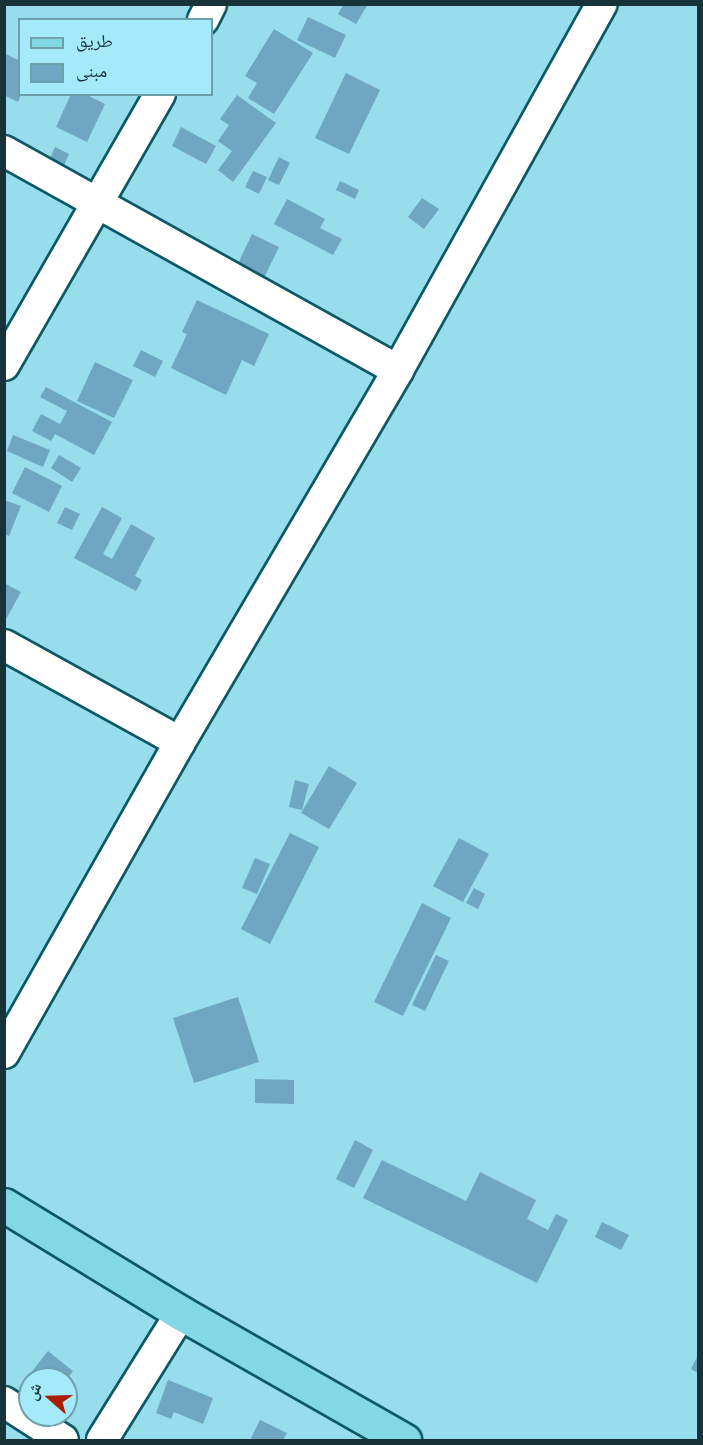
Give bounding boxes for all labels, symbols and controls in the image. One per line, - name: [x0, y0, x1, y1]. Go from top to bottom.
- legend: [18, 18, 213, 96]
- text: طريق: [76, 28, 113, 52]
- text: مبنى: [76, 58, 107, 82]
- north arrow: [18, 1367, 78, 1427]
- text: ش: [20, 1380, 46, 1403]

